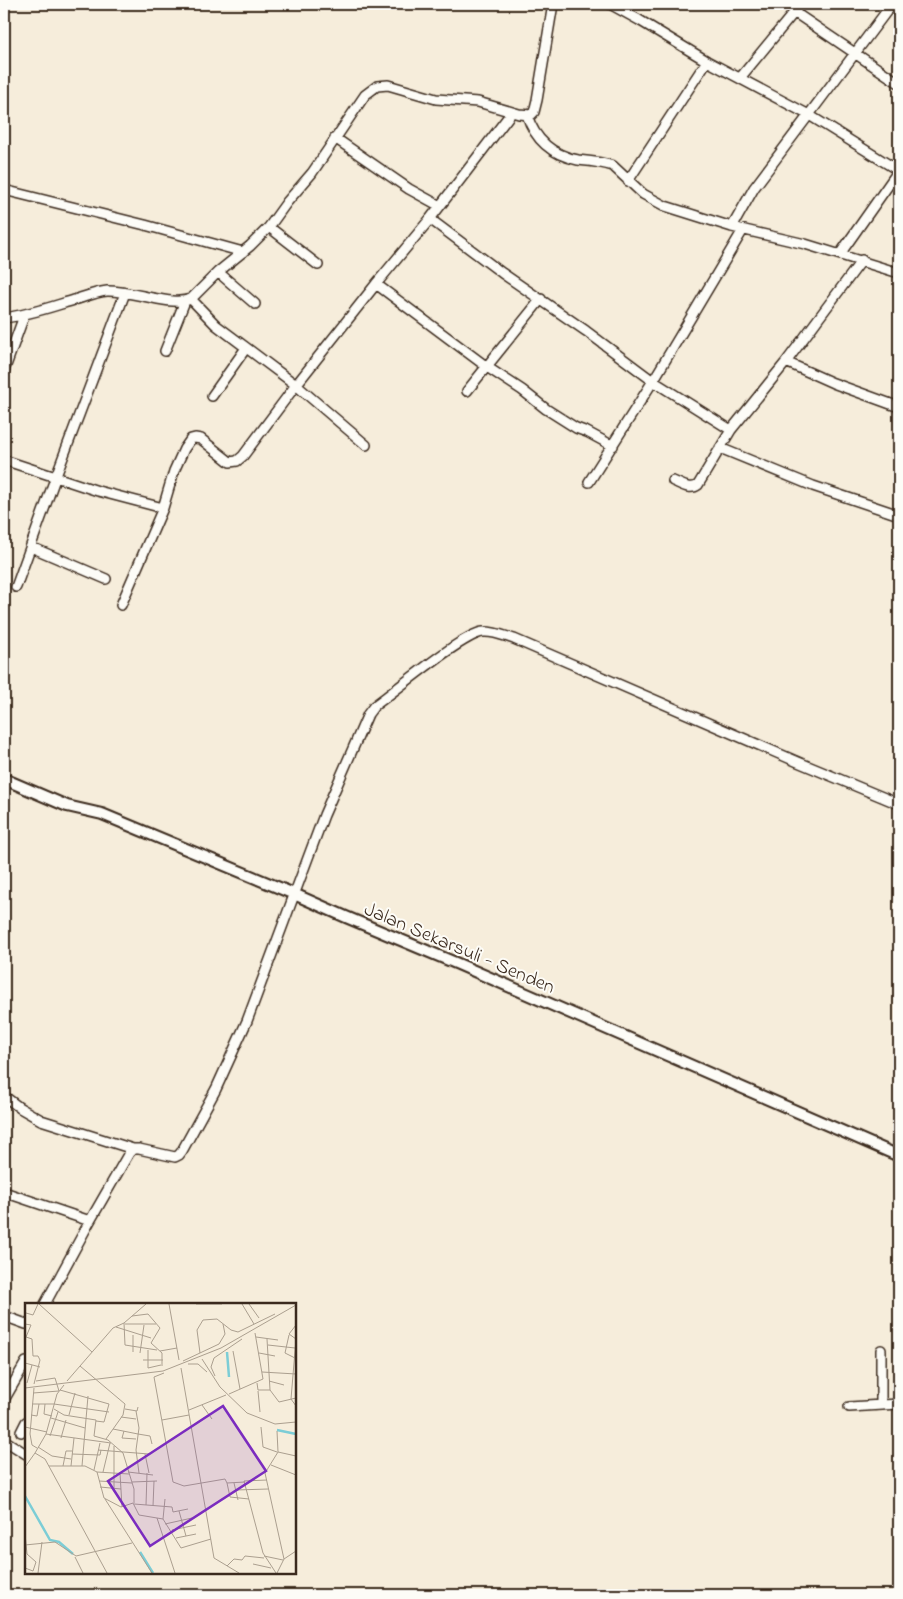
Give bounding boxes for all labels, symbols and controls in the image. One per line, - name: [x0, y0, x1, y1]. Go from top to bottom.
- street label: Jalan Sekarsuli - Senden: [359, 896, 559, 1003]
- inset map: [25, 1303, 296, 1574]

